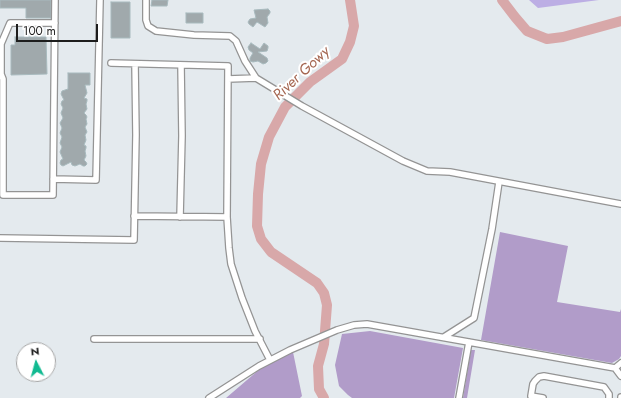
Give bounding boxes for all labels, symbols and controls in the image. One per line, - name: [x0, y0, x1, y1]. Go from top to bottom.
- scale bar: [18, 16, 100, 42]
- text: 100 m: [23, 22, 56, 40]
- water label: River Gowy: [270, 43, 334, 105]
- north arrow: [16, 342, 56, 382]
- text: N: [30, 343, 40, 359]

